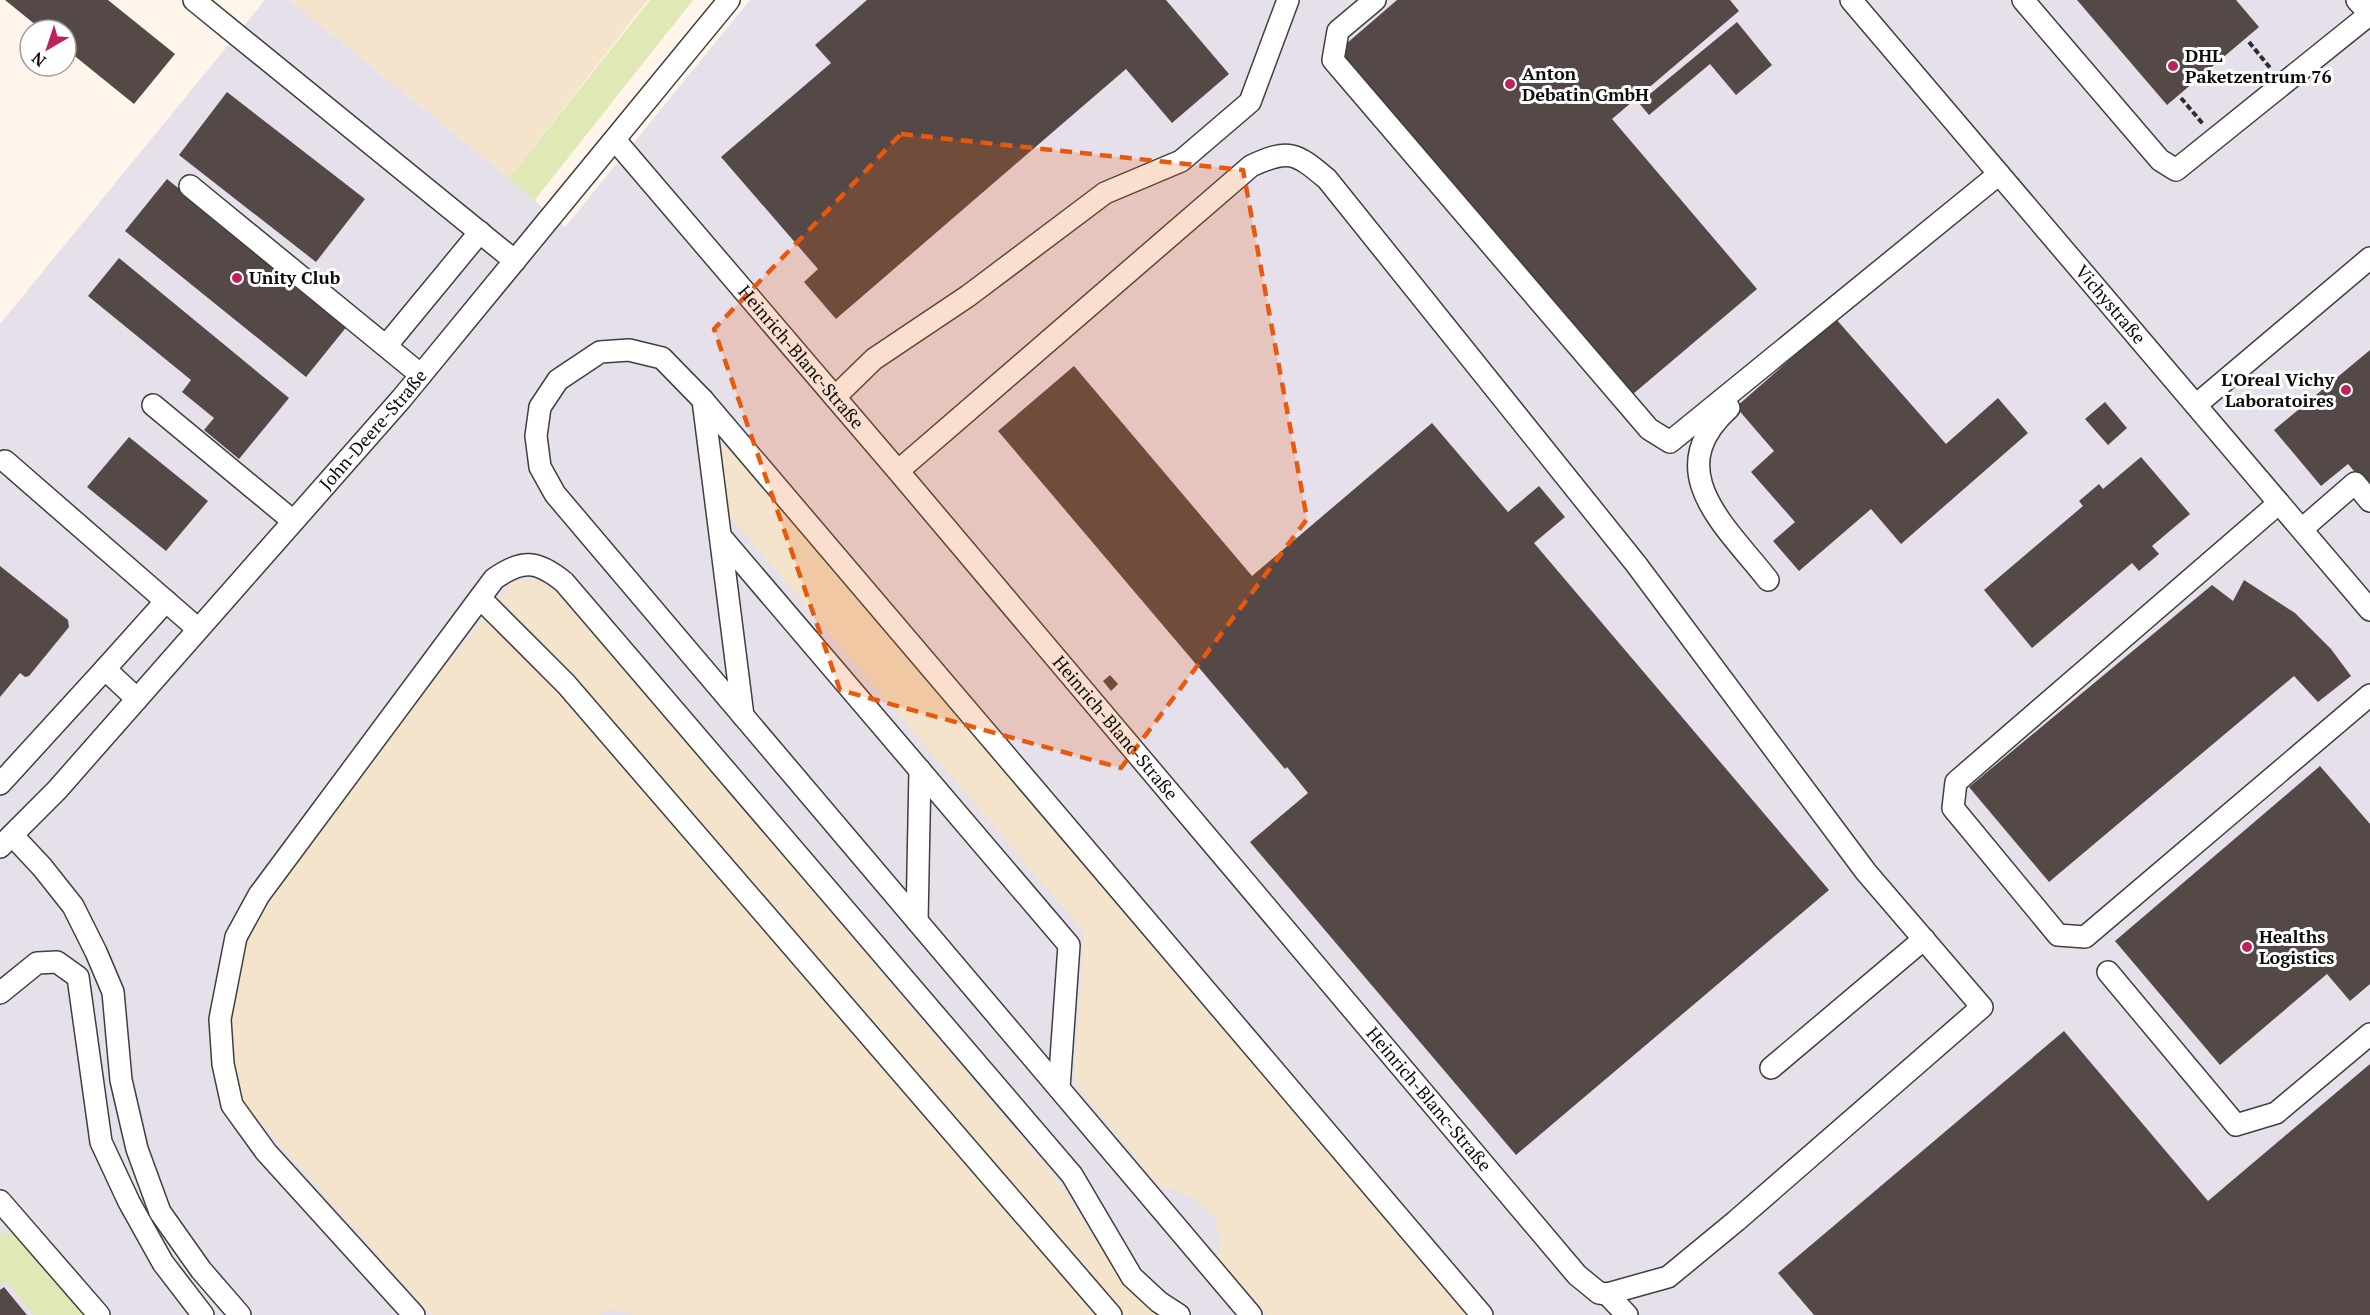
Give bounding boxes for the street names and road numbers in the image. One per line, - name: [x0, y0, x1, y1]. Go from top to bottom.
- street label: Vichystraße: [2070, 259, 2151, 349]
- street label: Heinrich-Blanc-Straße: [733, 280, 870, 434]
- street label: John-Deere-Straße: [314, 364, 432, 495]
- street label: Heinrich-Blanc-Straße: [1048, 650, 1184, 805]
- street label: Heinrich-Blanc-Straße: [1362, 1021, 1497, 1176]

